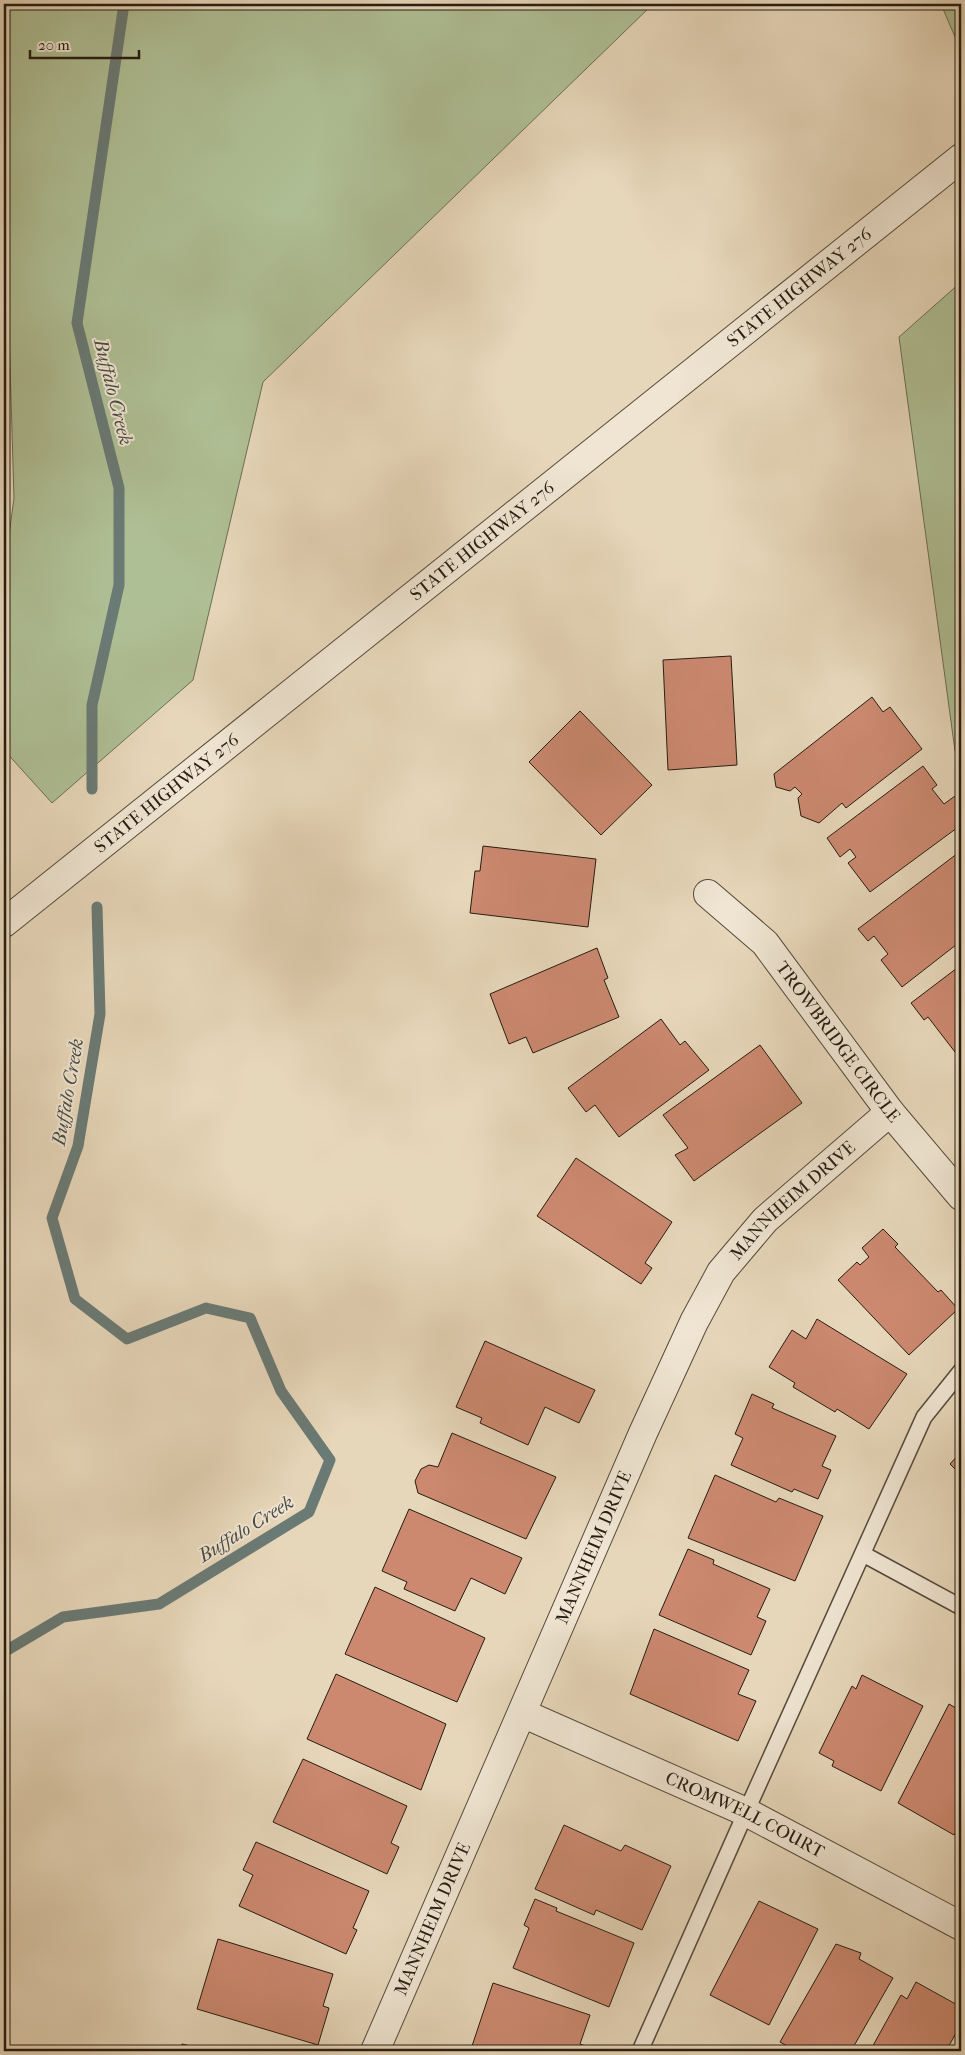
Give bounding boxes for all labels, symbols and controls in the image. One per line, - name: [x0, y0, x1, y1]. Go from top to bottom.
- scale bar: [30, 28, 139, 60]
- text: 20 m: [38, 36, 70, 54]
- street label: STATE HIGHWAY 276: [723, 223, 876, 351]
- water label: Buffalo Creek: [89, 336, 137, 447]
- street label: STATE HIGHWAY 276: [406, 477, 559, 605]
- street label: STATE HIGHWAY 276: [90, 729, 243, 857]
- street label: TROWBRIDGE CIRCLE: [772, 957, 905, 1126]
- water label: Buffalo Creek: [48, 1037, 88, 1148]
- street label: MANNHEIM DRIVE: [725, 1137, 859, 1264]
- street label: MANNHEIM DRIVE: [551, 1468, 636, 1627]
- water label: Buffalo Creek: [193, 1491, 298, 1568]
- street label: CROMWELL COURT: [662, 1767, 829, 1863]
- street label: MANNHEIM DRIVE: [390, 1839, 475, 1999]

